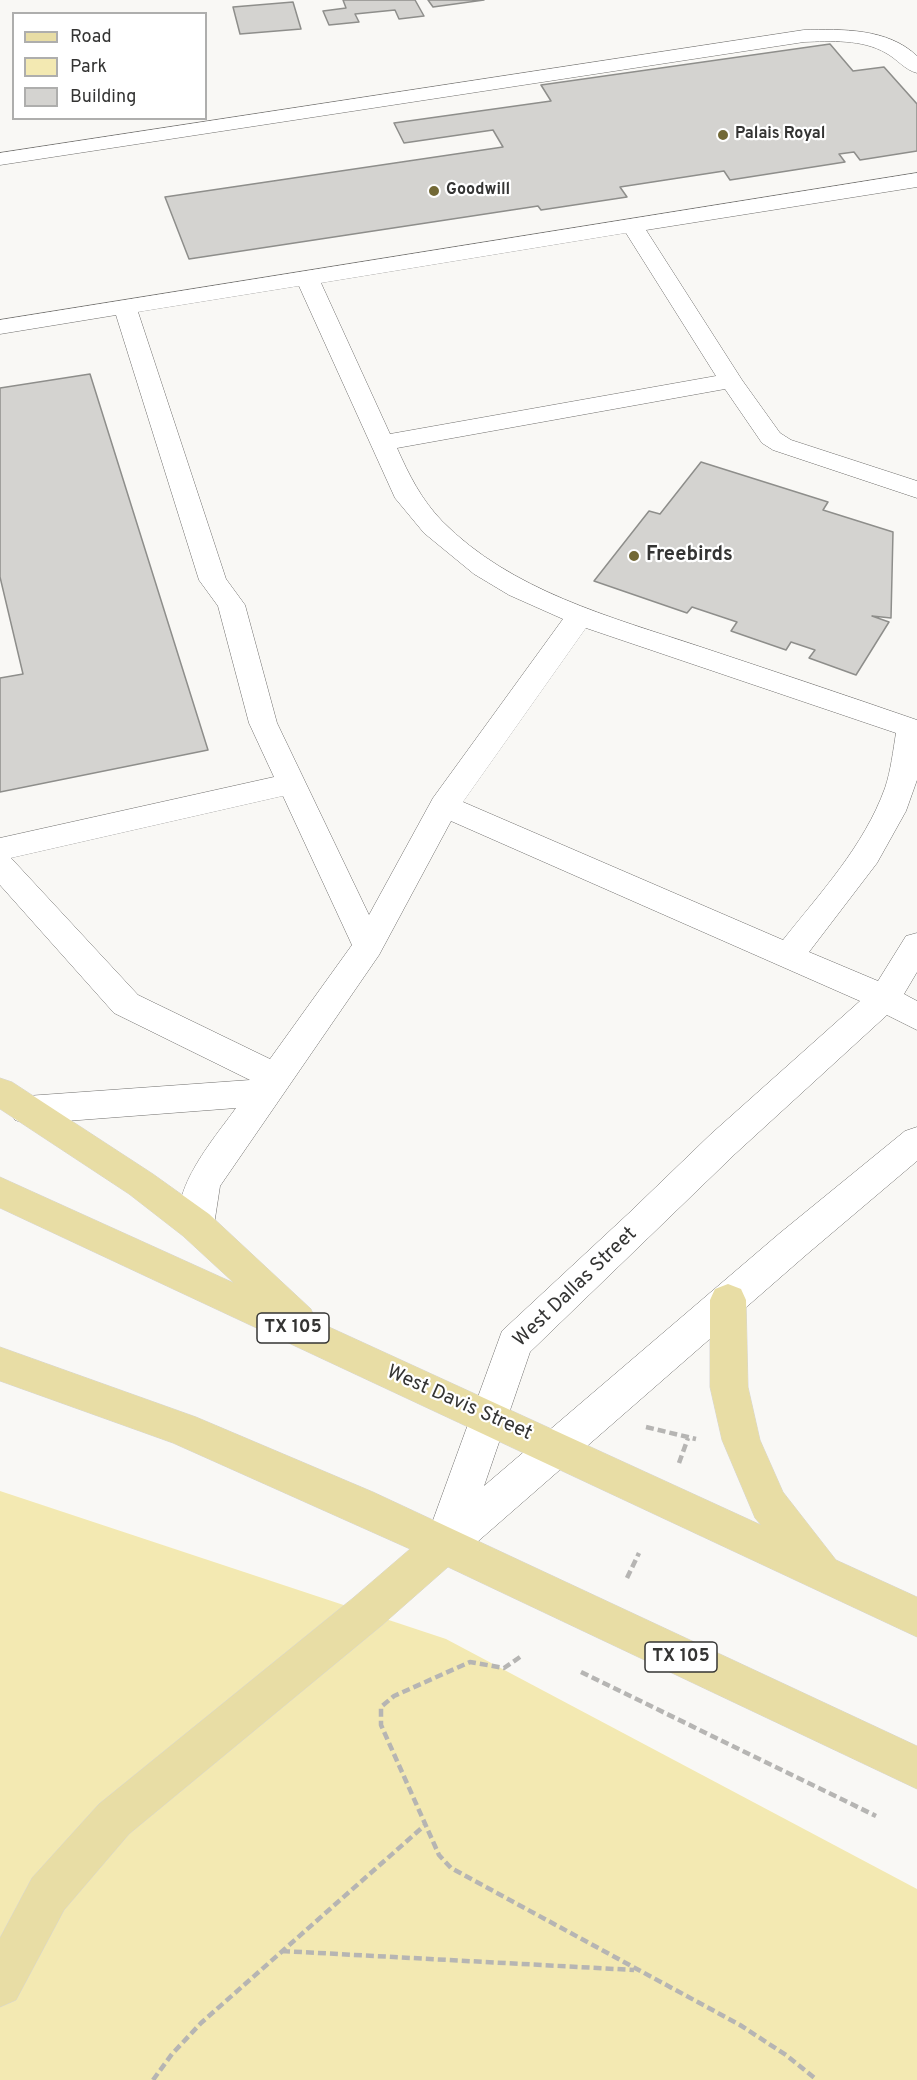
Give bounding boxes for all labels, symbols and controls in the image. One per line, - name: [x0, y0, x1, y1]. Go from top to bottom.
- legend: [12, 12, 207, 120]
- text: Road: [70, 26, 112, 49]
- text: Park: [70, 56, 107, 79]
- text: Building: [70, 86, 136, 109]
- place label: Palais Royal: [735, 125, 825, 145]
- marker: Palais Royal: [716, 128, 730, 142]
- place label: Goodwill: [446, 181, 510, 201]
- marker: Goodwill: [427, 184, 441, 198]
- place label: Freebirds: [646, 544, 733, 568]
- marker: Freebirds: [627, 549, 641, 563]
- street label: West Dallas Street: [509, 1223, 643, 1353]
- road number: TX 105: [257, 1313, 329, 1343]
- street label: West Davis Street: [383, 1361, 535, 1447]
- road number: TX 105: [645, 1642, 717, 1672]

